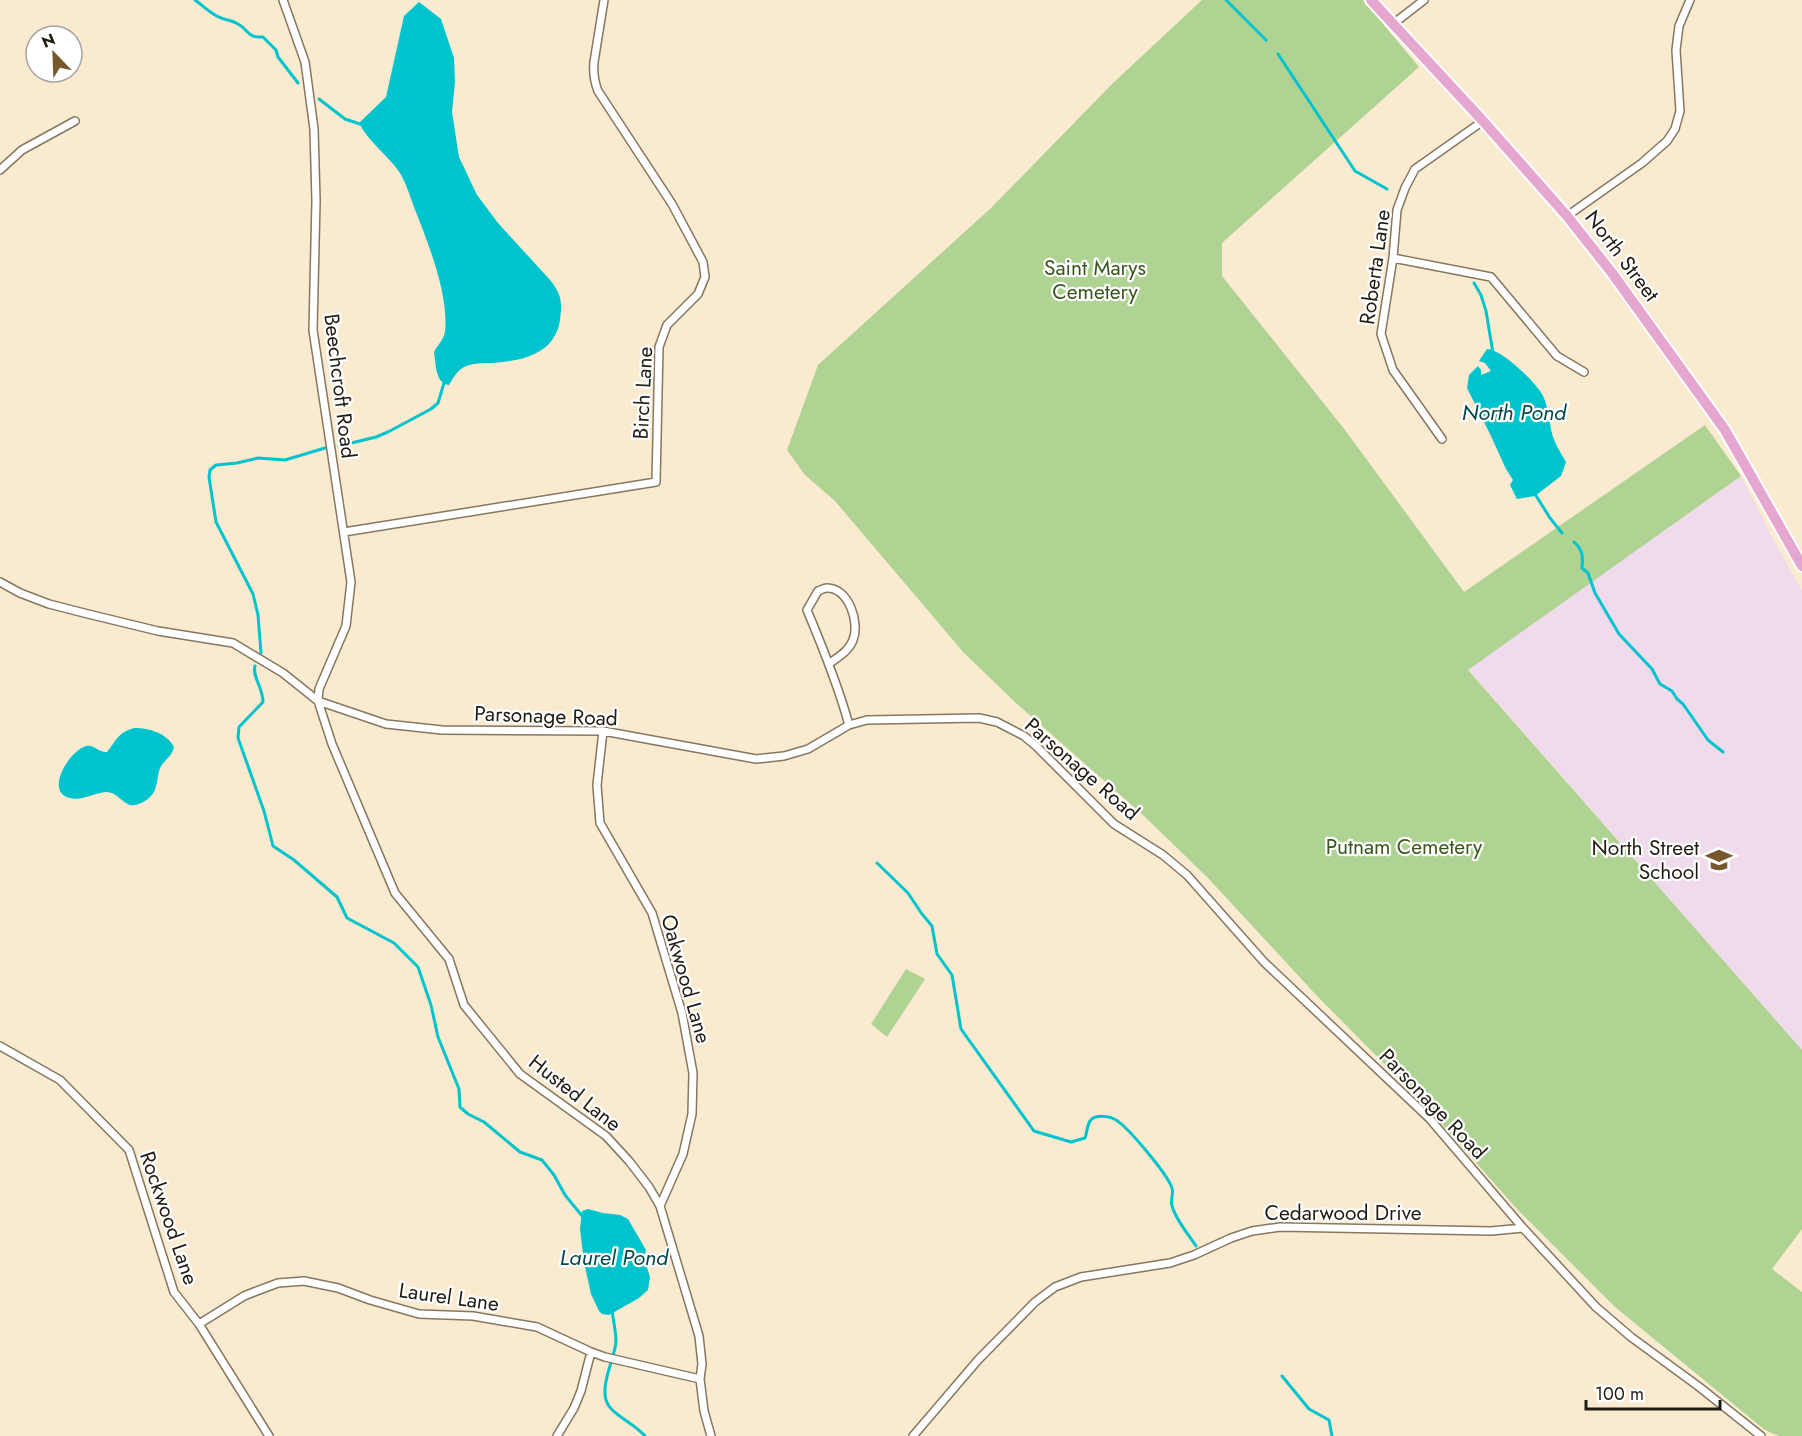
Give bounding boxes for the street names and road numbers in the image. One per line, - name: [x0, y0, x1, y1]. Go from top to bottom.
- street label: North Street: [1578, 204, 1666, 308]
- street label: Roberta Lane: [1352, 207, 1398, 327]
- street label: Beechcroft Road: [316, 312, 364, 460]
- street label: Birch Lane: [626, 346, 660, 440]
- street label: Parsonage Road: [474, 699, 618, 733]
- street label: Parsonage Road: [1018, 711, 1146, 827]
- street label: Oakwood Lane: [653, 911, 719, 1047]
- street label: Parsonage Road: [1372, 1042, 1494, 1166]
- street label: Husted Lane: [522, 1047, 628, 1139]
- street label: Rockwood Lane: [132, 1147, 206, 1289]
- street label: Cedarwood Drive: [1265, 1198, 1422, 1228]
- street label: Laurel Lane: [397, 1275, 501, 1319]

